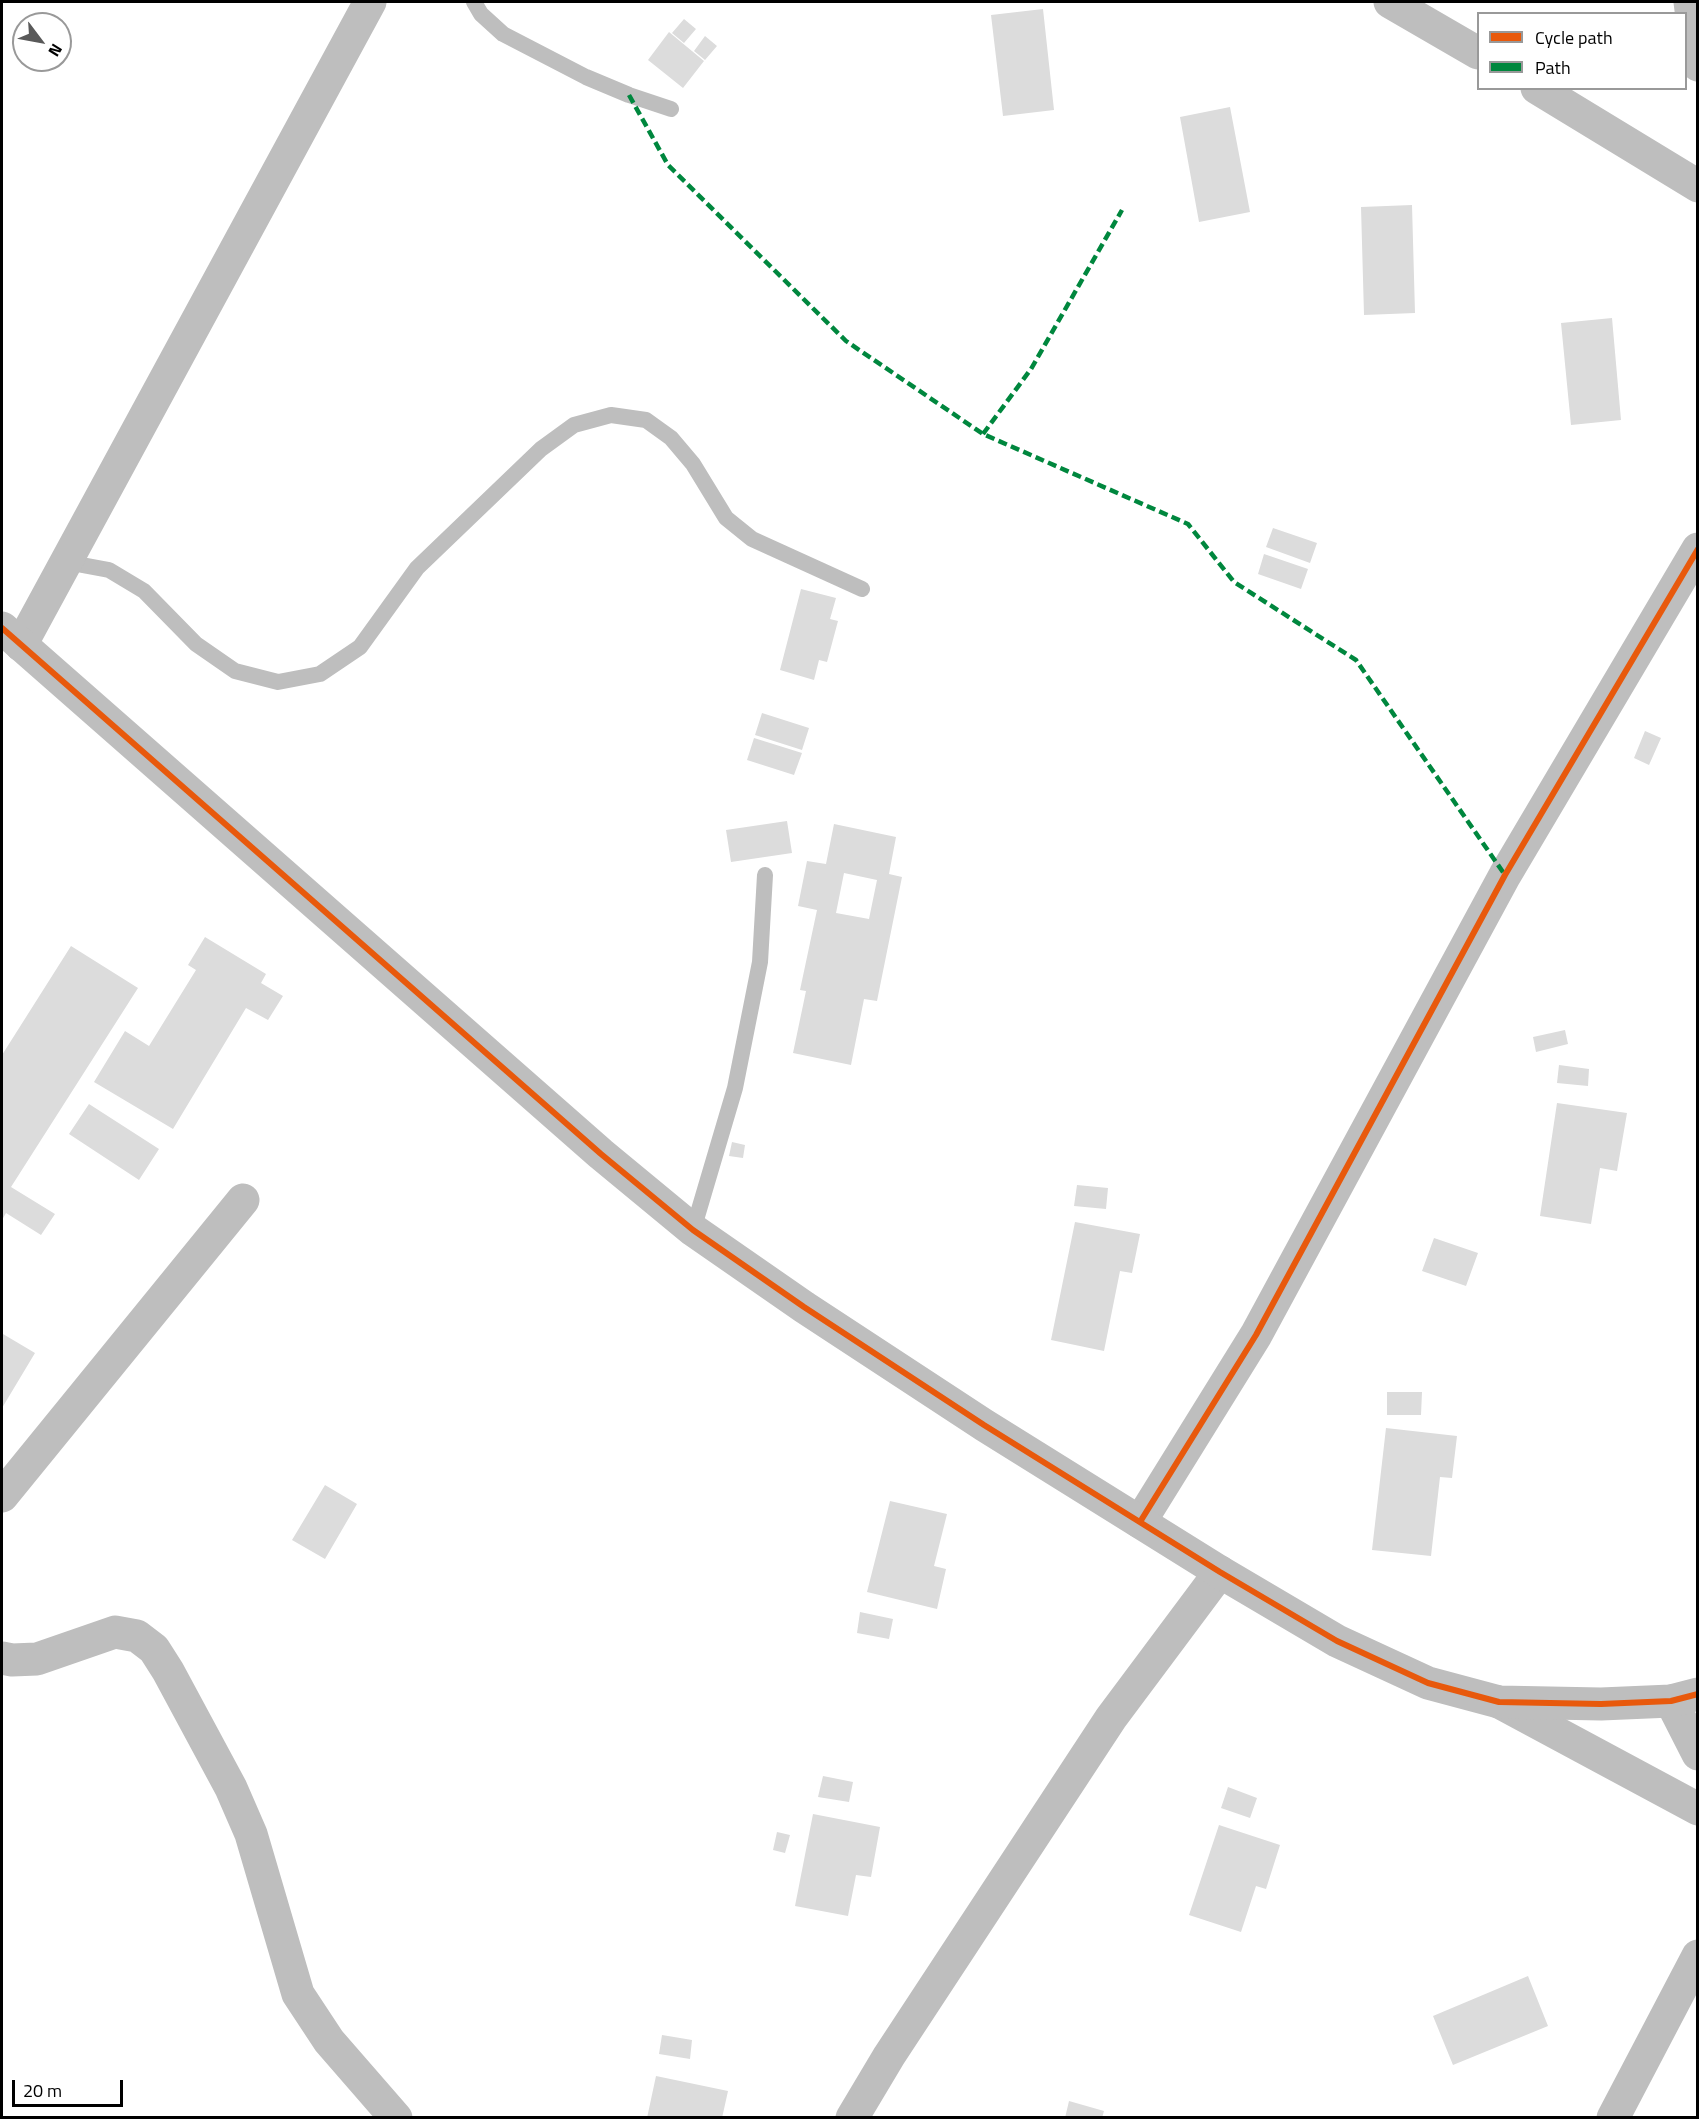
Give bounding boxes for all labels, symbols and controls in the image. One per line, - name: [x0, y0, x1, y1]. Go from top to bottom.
- north arrow: [12, 12, 72, 72]
- legend: [1477, 12, 1687, 90]
- text: Cycle path: [1535, 24, 1613, 51]
- text: N: [42, 39, 69, 62]
- text: Path: [1535, 54, 1571, 81]
- scale bar: [15, 2068, 126, 2106]
- text: 20 m: [23, 2077, 62, 2104]

